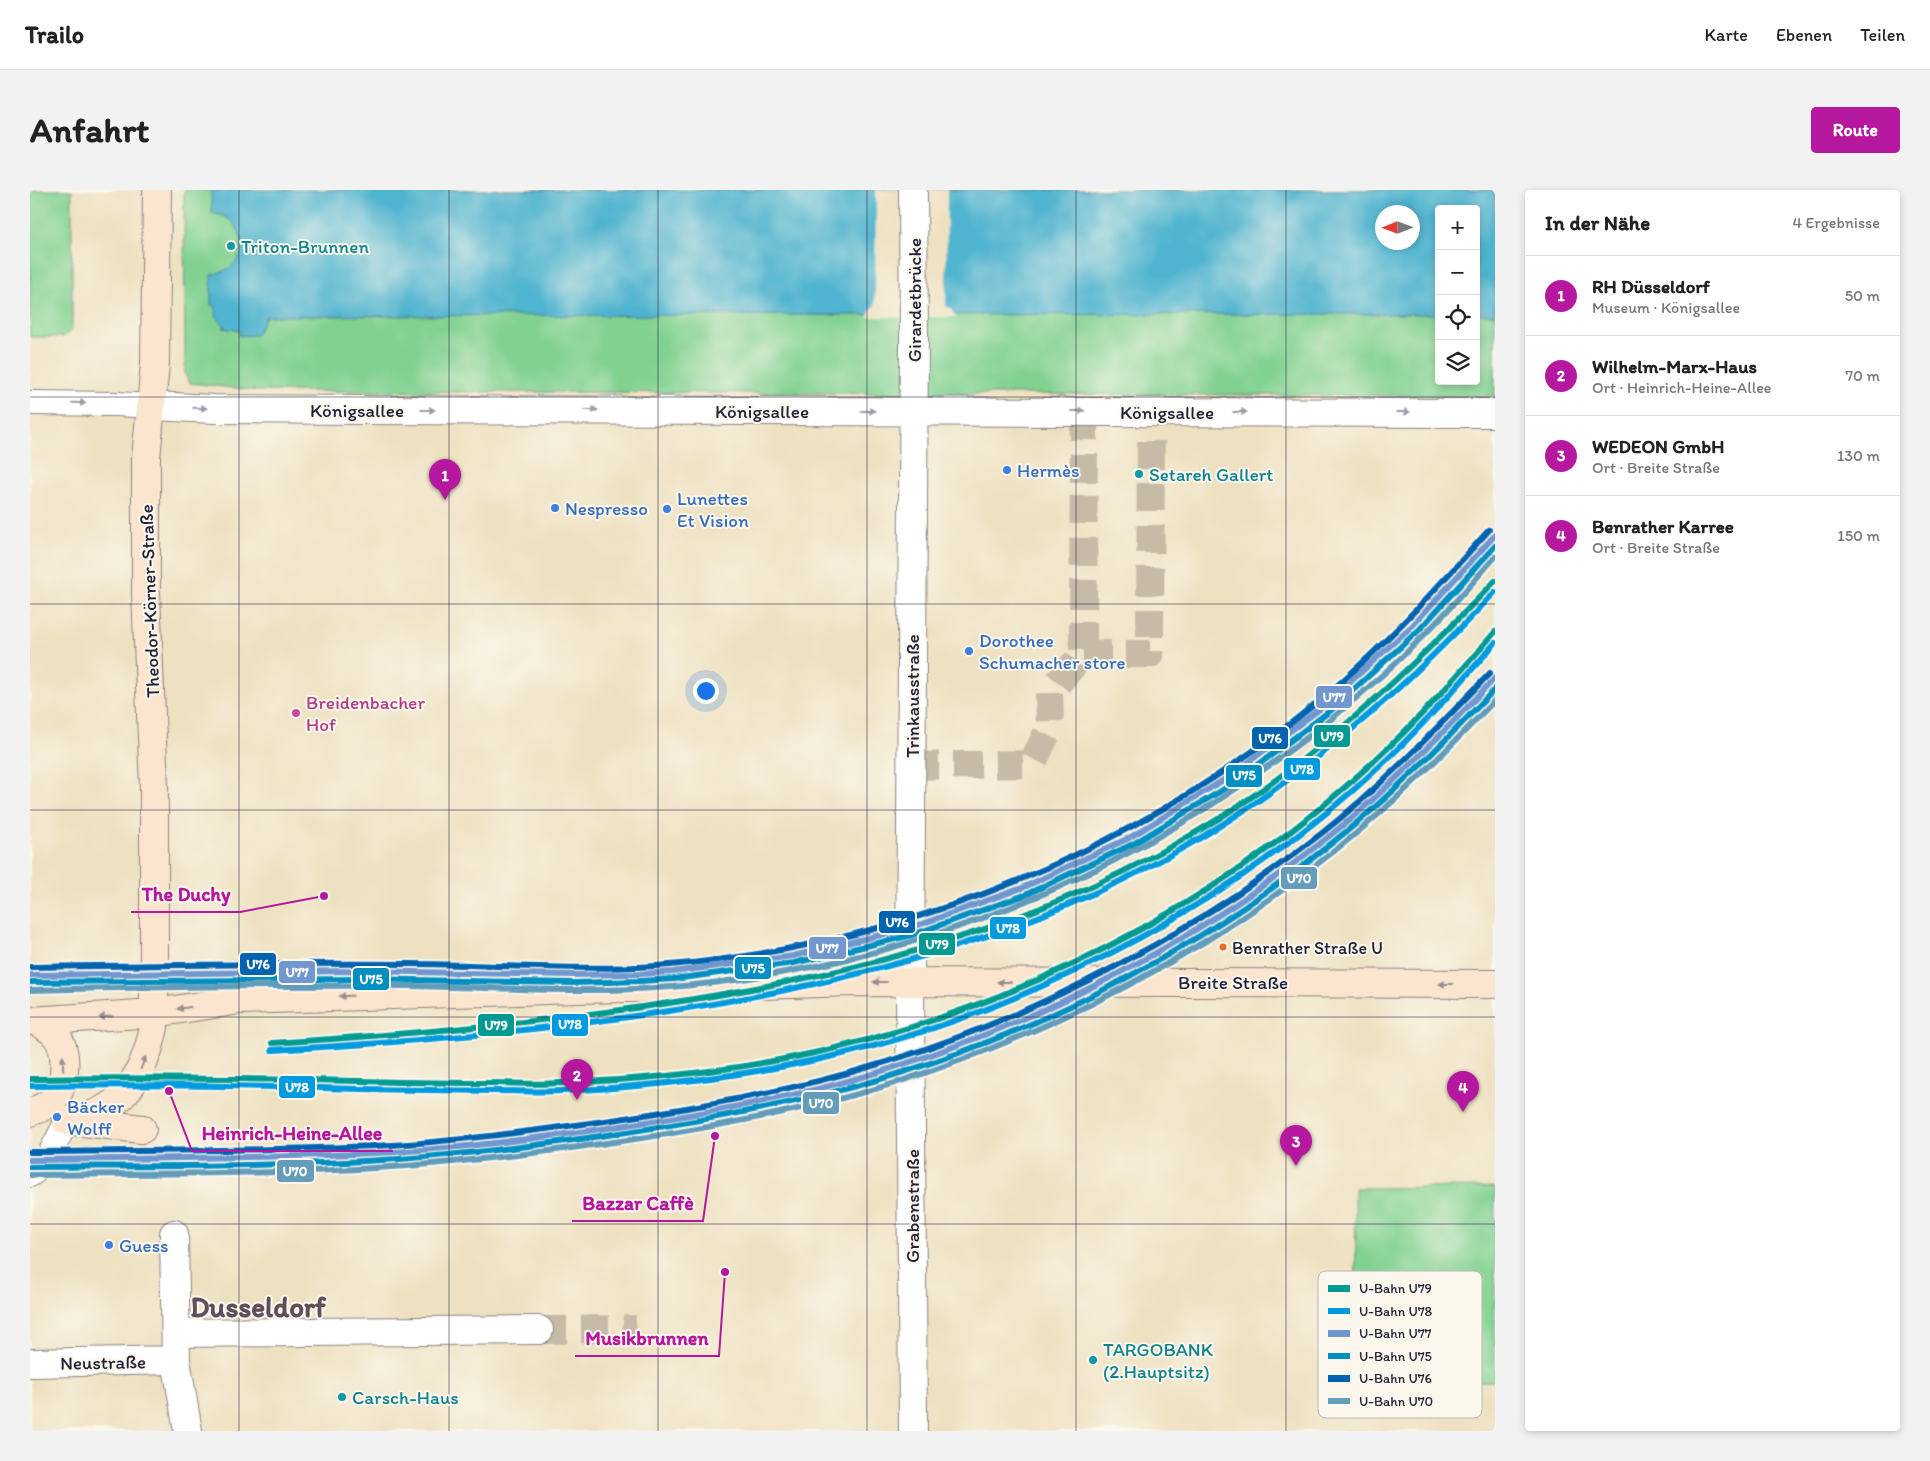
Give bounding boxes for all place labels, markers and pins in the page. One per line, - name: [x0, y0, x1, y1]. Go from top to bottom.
- place label: Triton-Brunnen: [241, 235, 369, 258]
- marker: Triton-Brunnen: [225, 240, 237, 252]
- pin: 1: [429, 459, 461, 500]
- place label: Hermès: [1017, 459, 1080, 482]
- place label: Setareh Gallert: [1149, 463, 1273, 486]
- marker: Hermès: [1001, 464, 1013, 476]
- marker: Setareh Gallert: [1133, 468, 1145, 480]
- place label: Lunettes Et Vision: [677, 487, 749, 532]
- place label: Nespresso: [565, 497, 648, 520]
- marker: Nespresso: [549, 502, 561, 514]
- marker: Lunettes Et Vision: [661, 503, 673, 515]
- place label: Dorothee Schumacher store: [979, 629, 1126, 674]
- marker: Dorothee Schumacher store: [963, 645, 975, 657]
- place label: Breidenbacher Hof: [306, 691, 425, 736]
- marker: Breidenbacher Hof: [290, 707, 302, 719]
- callout: The Duchy: [131, 877, 240, 912]
- place label: Benrather Straße U: [1232, 937, 1383, 959]
- marker: Benrather Straße U: [1218, 942, 1228, 952]
- pin: 2: [561, 1059, 593, 1100]
- pin: 4: [1447, 1071, 1479, 1112]
- place label: Bäcker Wolff: [67, 1095, 125, 1140]
- marker: Bäcker Wolff: [51, 1111, 63, 1123]
- callout: Heinrich-Heine-Allee: [192, 1116, 393, 1151]
- pin: 3: [1280, 1125, 1312, 1166]
- callout: Bazzar Caffè: [572, 1186, 703, 1221]
- place label: Guess: [119, 1234, 169, 1257]
- marker: Guess: [103, 1239, 115, 1251]
- callout: Musikbrunnen: [575, 1321, 719, 1356]
- place label: TARGOBANK (2.Hauptsitz): [1103, 1338, 1214, 1383]
- marker: TARGOBANK (2.Hauptsitz): [1087, 1354, 1099, 1366]
- place label: Carsch-Haus: [352, 1386, 459, 1409]
- marker: Carsch-Haus: [336, 1391, 348, 1403]

